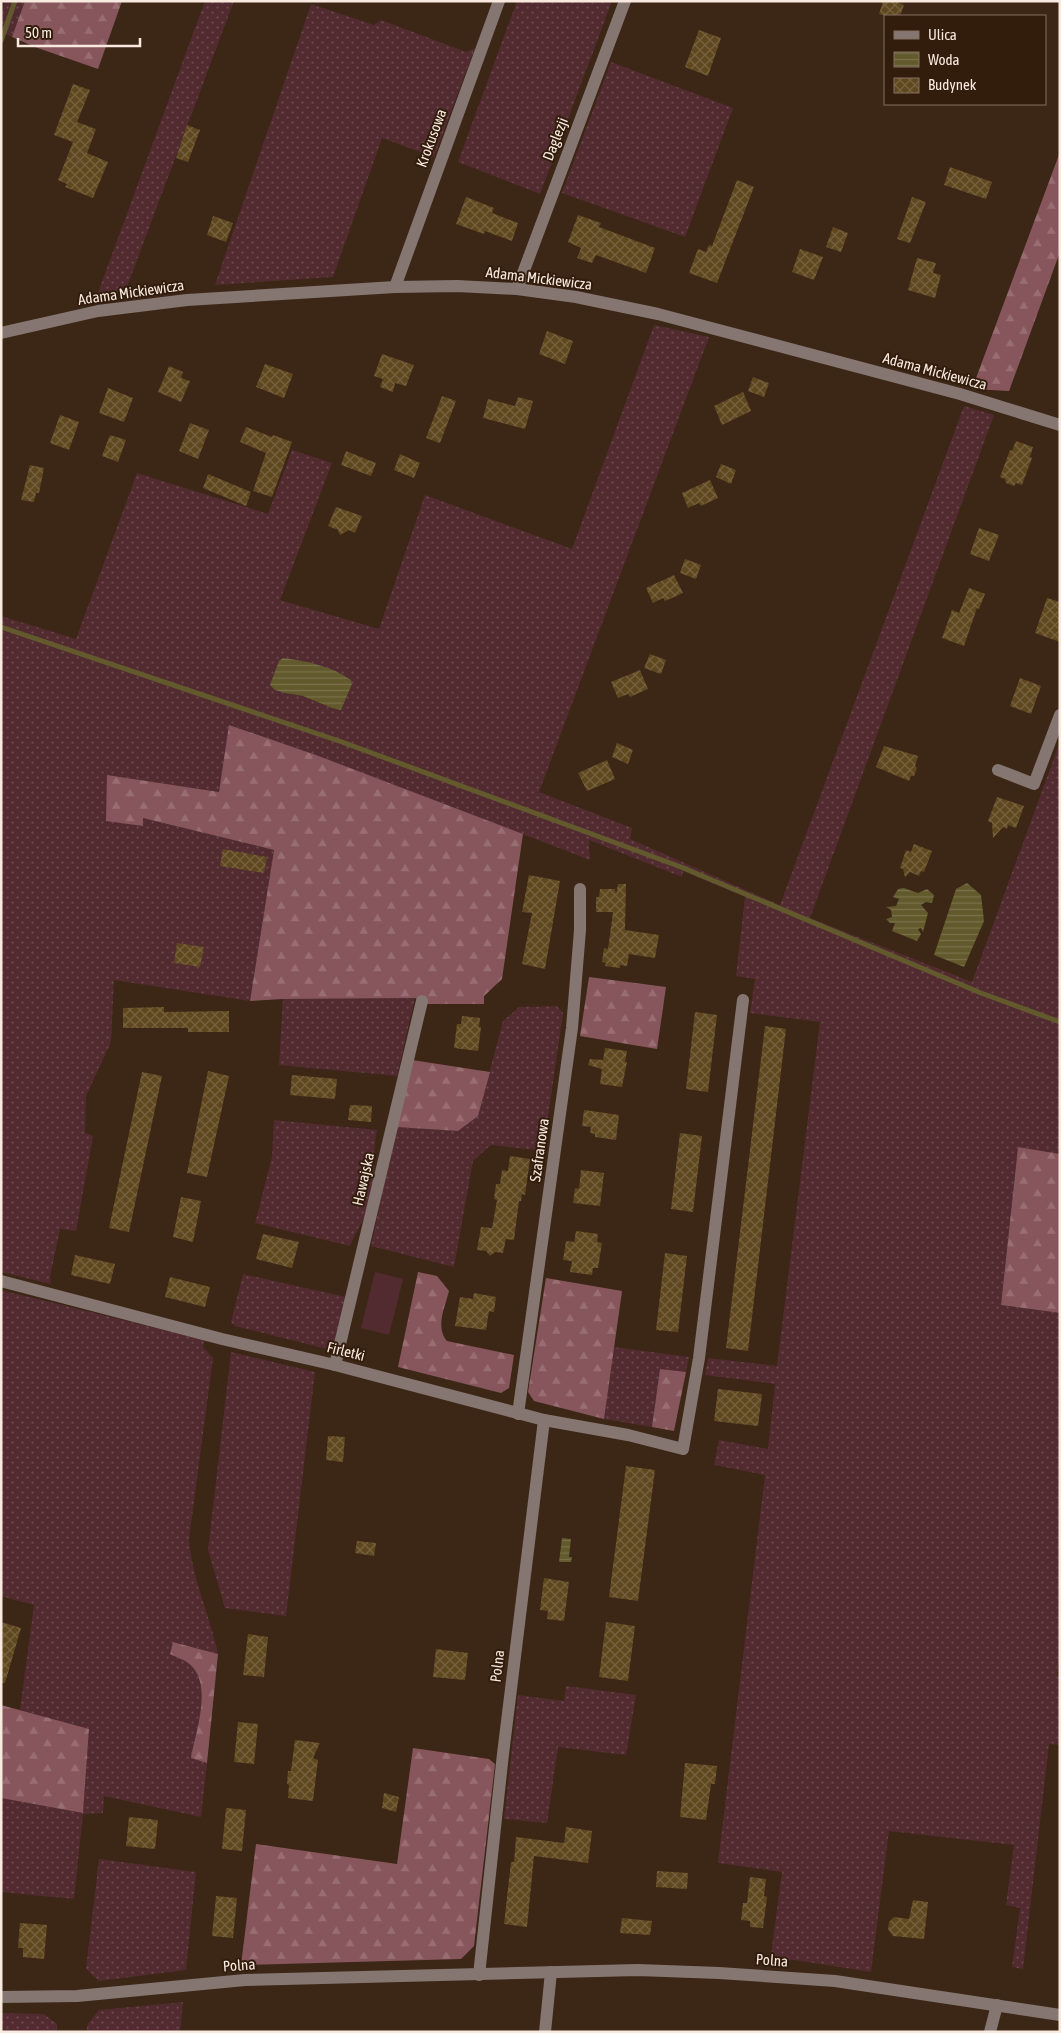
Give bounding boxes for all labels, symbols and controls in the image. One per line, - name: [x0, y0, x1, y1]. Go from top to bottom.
- scale bar: [18, 15, 140, 47]
- legend: [884, 15, 1046, 105]
- text: 50 m: [25, 24, 52, 41]
- text: Ulica: [928, 26, 957, 43]
- text: Woda: [928, 51, 960, 68]
- text: Budynek: [928, 76, 977, 93]
- street label: Krokusowa: [413, 107, 449, 169]
- street label: Daglezji: [539, 115, 571, 163]
- street label: Adama Mickiewicza: [485, 263, 593, 293]
- street label: Adama Mickiewicza: [77, 276, 185, 308]
- street label: Adama Mickiewicza: [881, 349, 989, 393]
- street label: Szafranowa: [526, 1117, 552, 1183]
- street label: Hawajska: [349, 1151, 377, 1207]
- street label: Firletki: [325, 1338, 367, 1364]
- street label: Polna: [487, 1649, 507, 1683]
- street label: Polna: [755, 1950, 789, 1970]
- street label: Polna: [222, 1955, 256, 1975]

